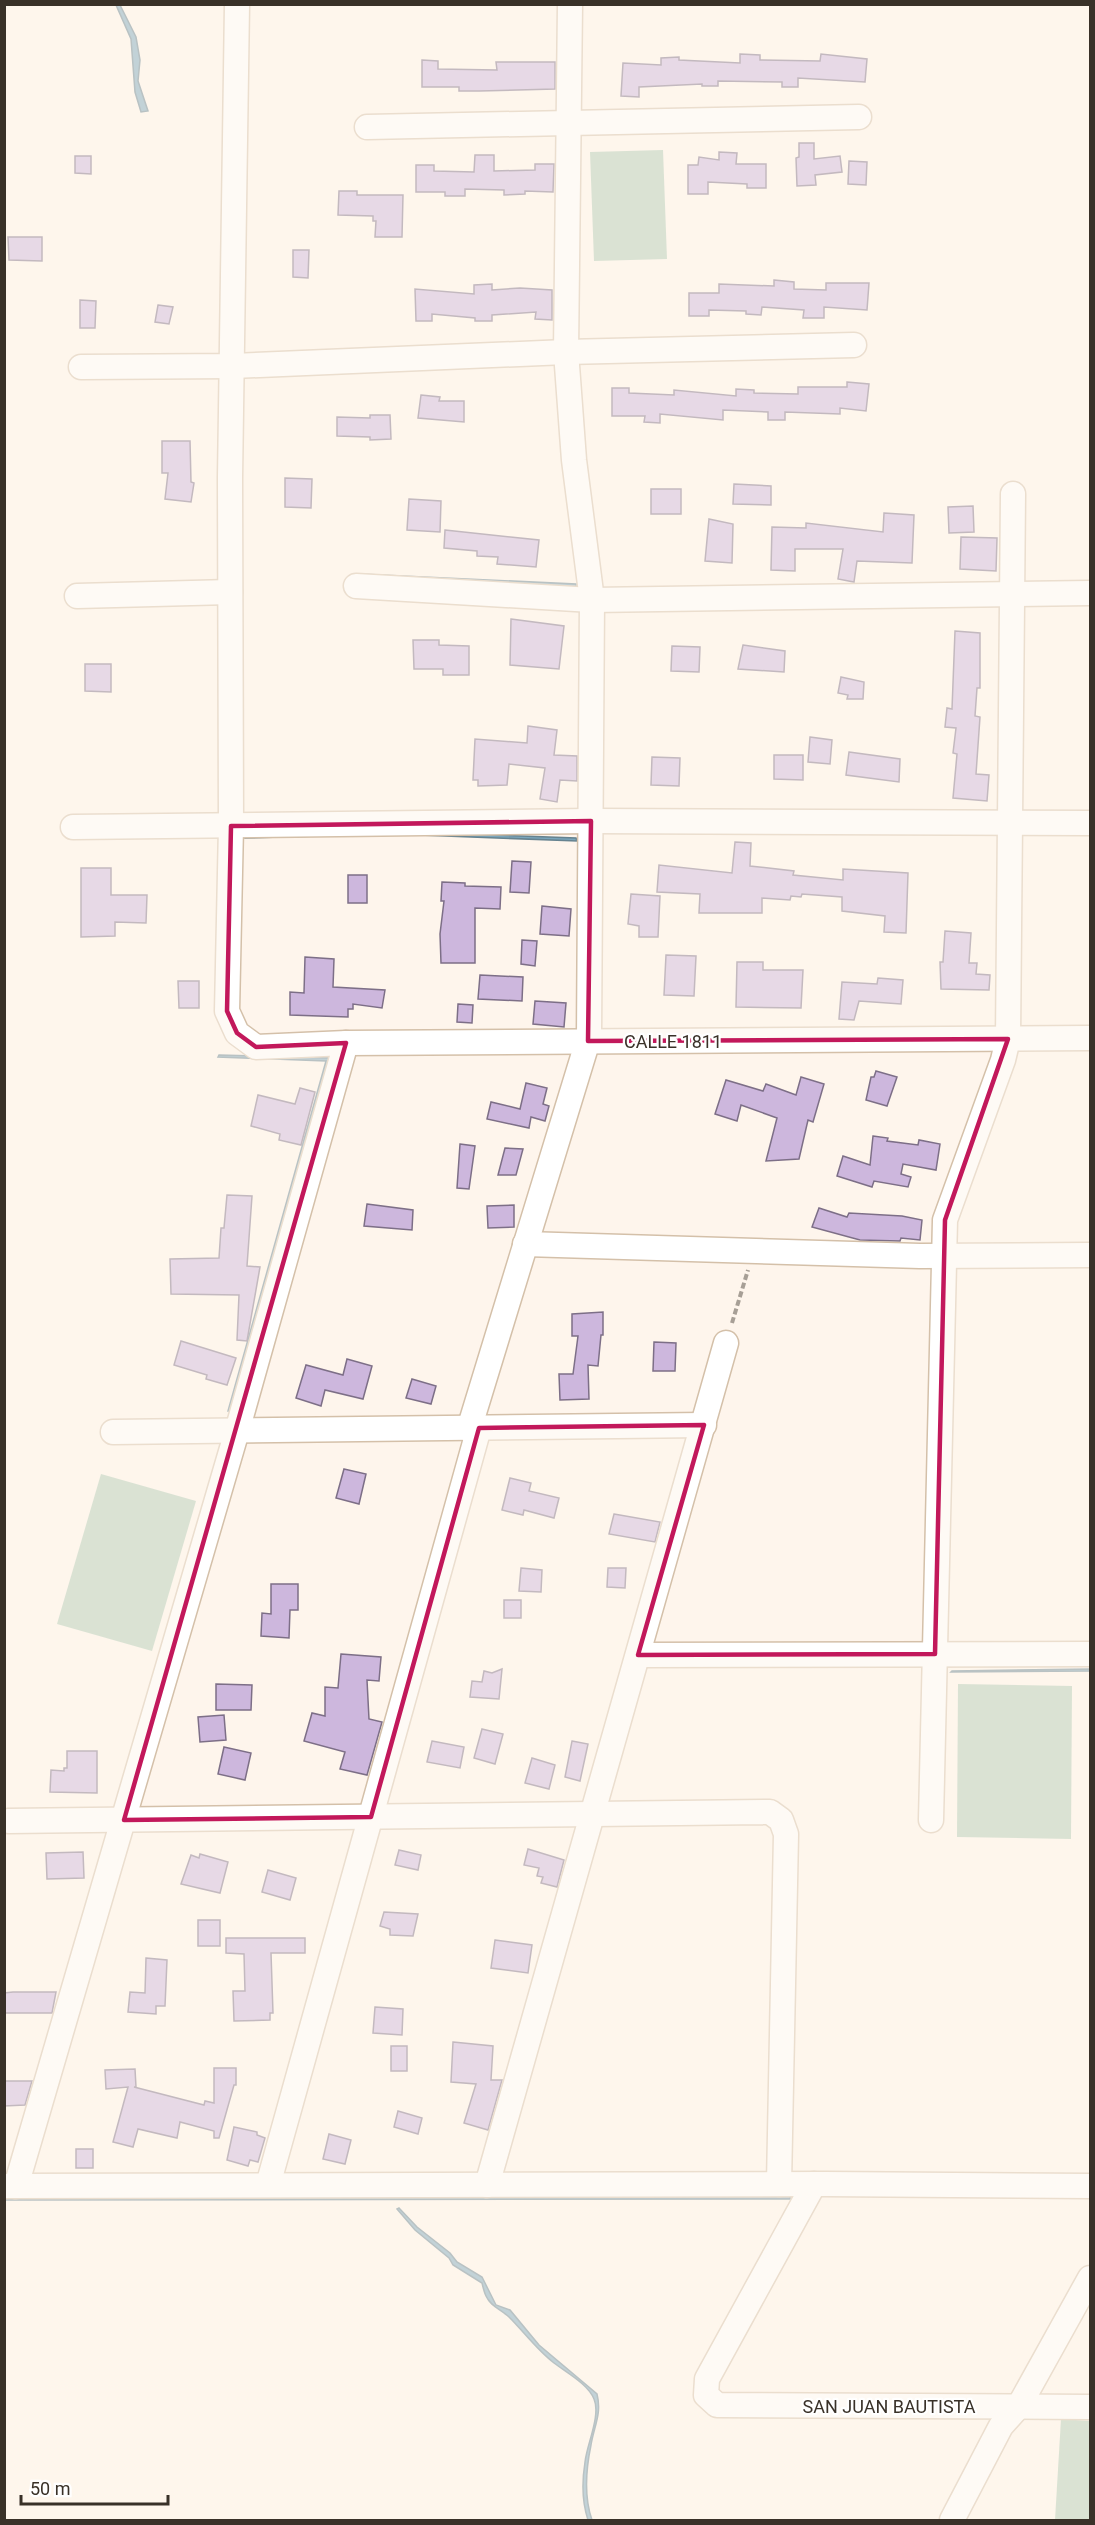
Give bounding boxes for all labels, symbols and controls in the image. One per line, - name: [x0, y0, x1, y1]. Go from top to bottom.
- street label: CALLE 1811: [624, 1031, 722, 1052]
- street label: SAN JUAN BAUTISTA: [803, 2396, 976, 2417]
- scale bar: [21, 2468, 168, 2506]
- text: 50 m: [30, 2478, 70, 2499]

